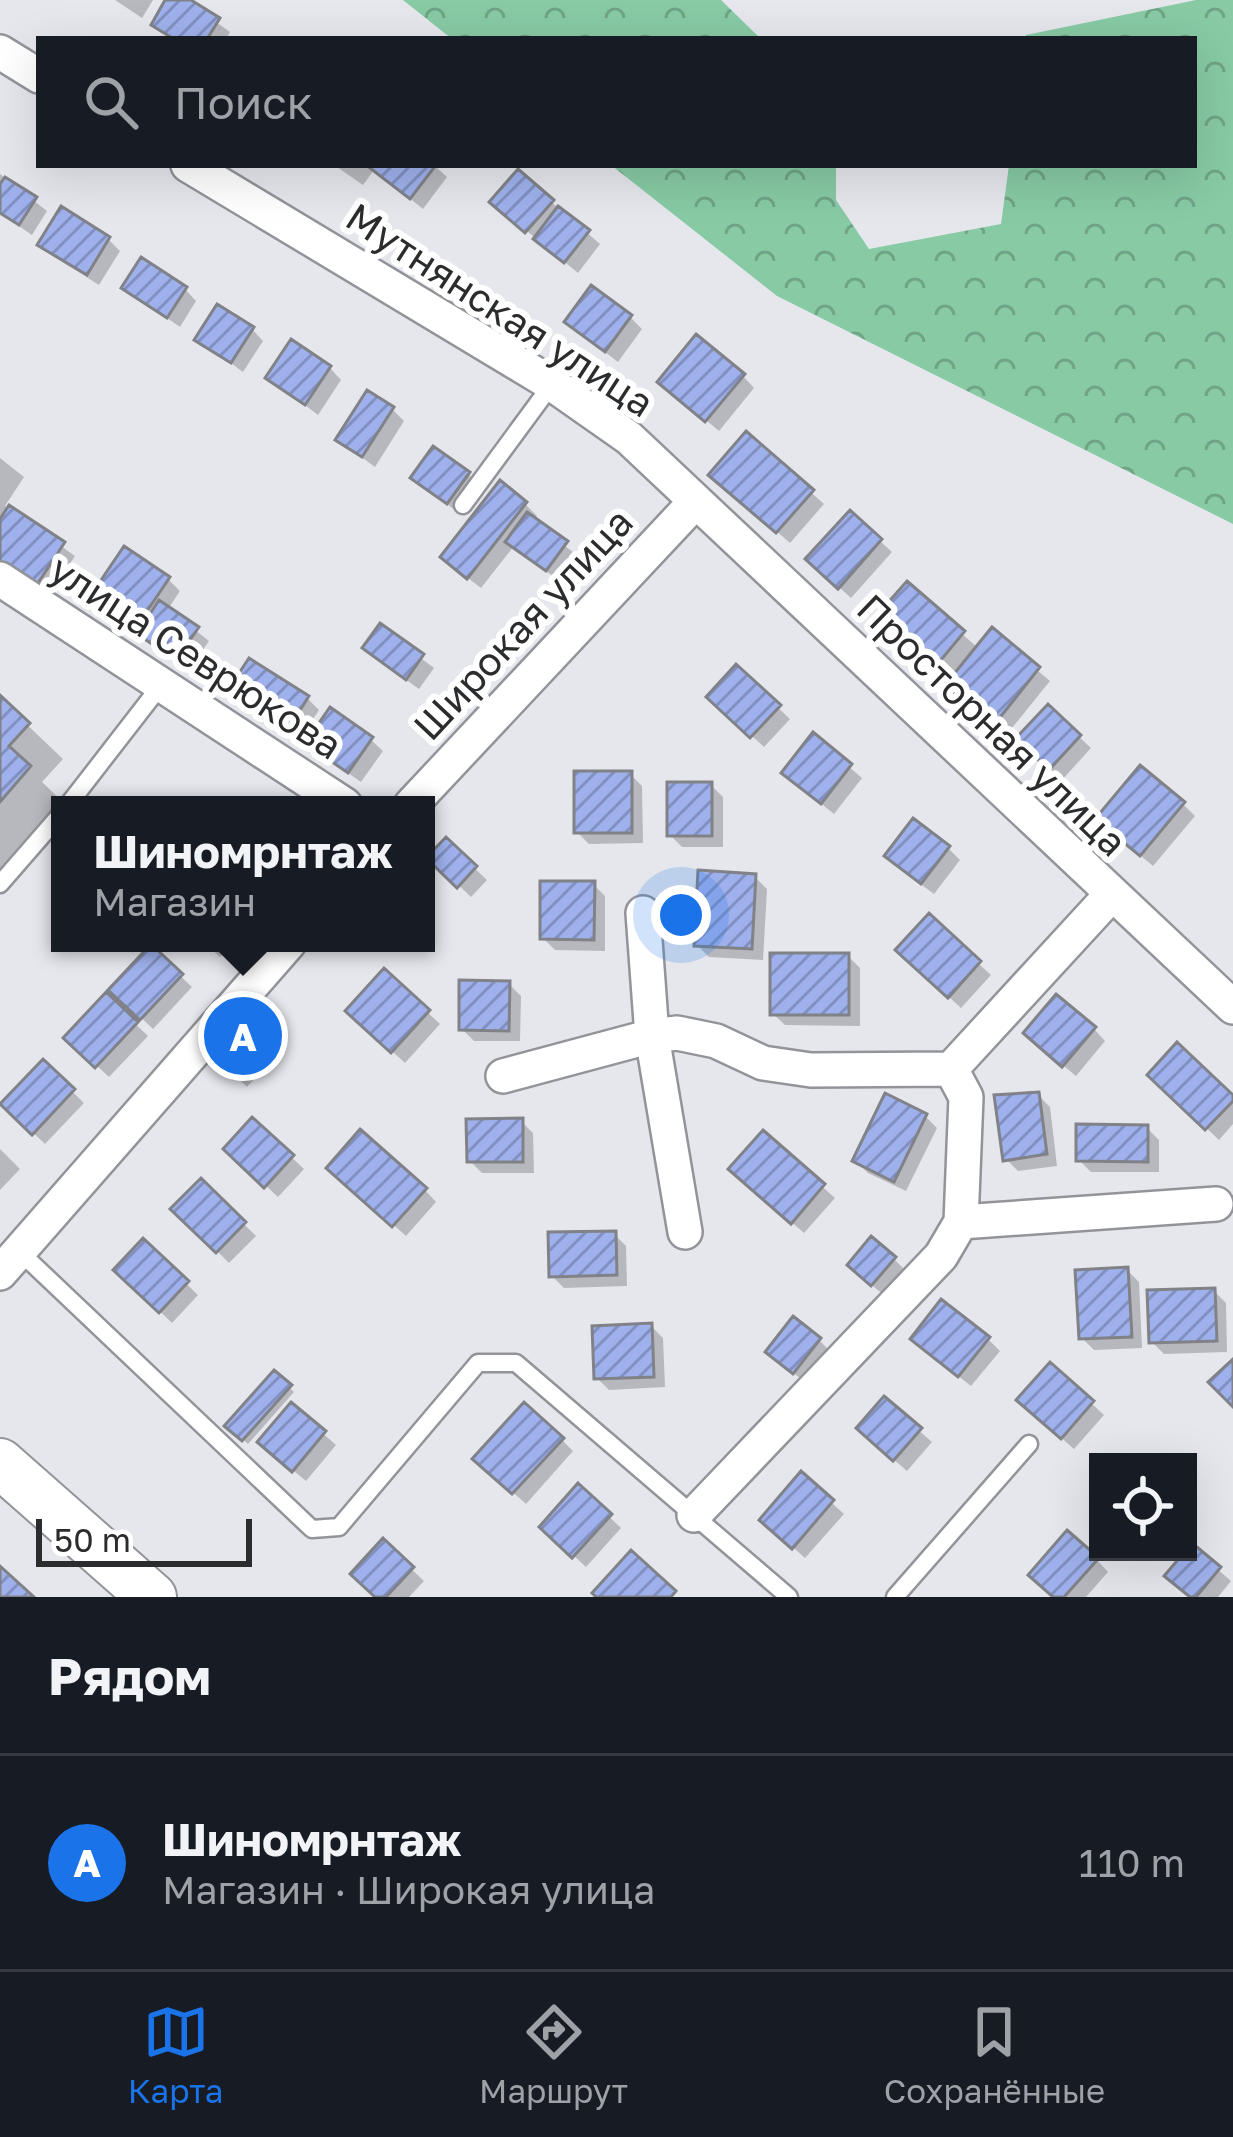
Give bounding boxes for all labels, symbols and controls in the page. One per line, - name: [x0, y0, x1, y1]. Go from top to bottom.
- search box: [36, 36, 1197, 168]
- icon: search: [78, 69, 144, 135]
- text: Поиск: [174, 75, 313, 129]
- street label: Мутнянская улица: [338, 193, 663, 426]
- street label: Широкая улица: [403, 498, 642, 749]
- street label: улица Севрюкова: [42, 545, 351, 768]
- street label: Просторная улица: [848, 584, 1137, 865]
- popup: [51, 796, 435, 952]
- text: Шиномрнтаж: [93, 824, 393, 878]
- text: Магазин: [93, 878, 256, 925]
- your location: [651, 885, 711, 945]
- pin: A: [204, 991, 282, 1081]
- map controls: [1089, 1453, 1197, 1561]
- button: locate: [1089, 1453, 1197, 1561]
- scale bar: [36, 1513, 252, 1566]
- text: 50 m: [54, 1520, 131, 1559]
- text: Рядом: [48, 1645, 211, 1706]
- text: Шиномрнтаж: [162, 1812, 462, 1866]
- text: A: [73, 1839, 101, 1886]
- text: 110 m: [1079, 1839, 1185, 1886]
- text: Магазин · Широкая улица: [162, 1866, 655, 1913]
- tab: Карта: [128, 1999, 223, 2110]
- tab: Маршрут: [479, 1999, 628, 2110]
- tab: Сохранённые: [884, 1999, 1105, 2110]

